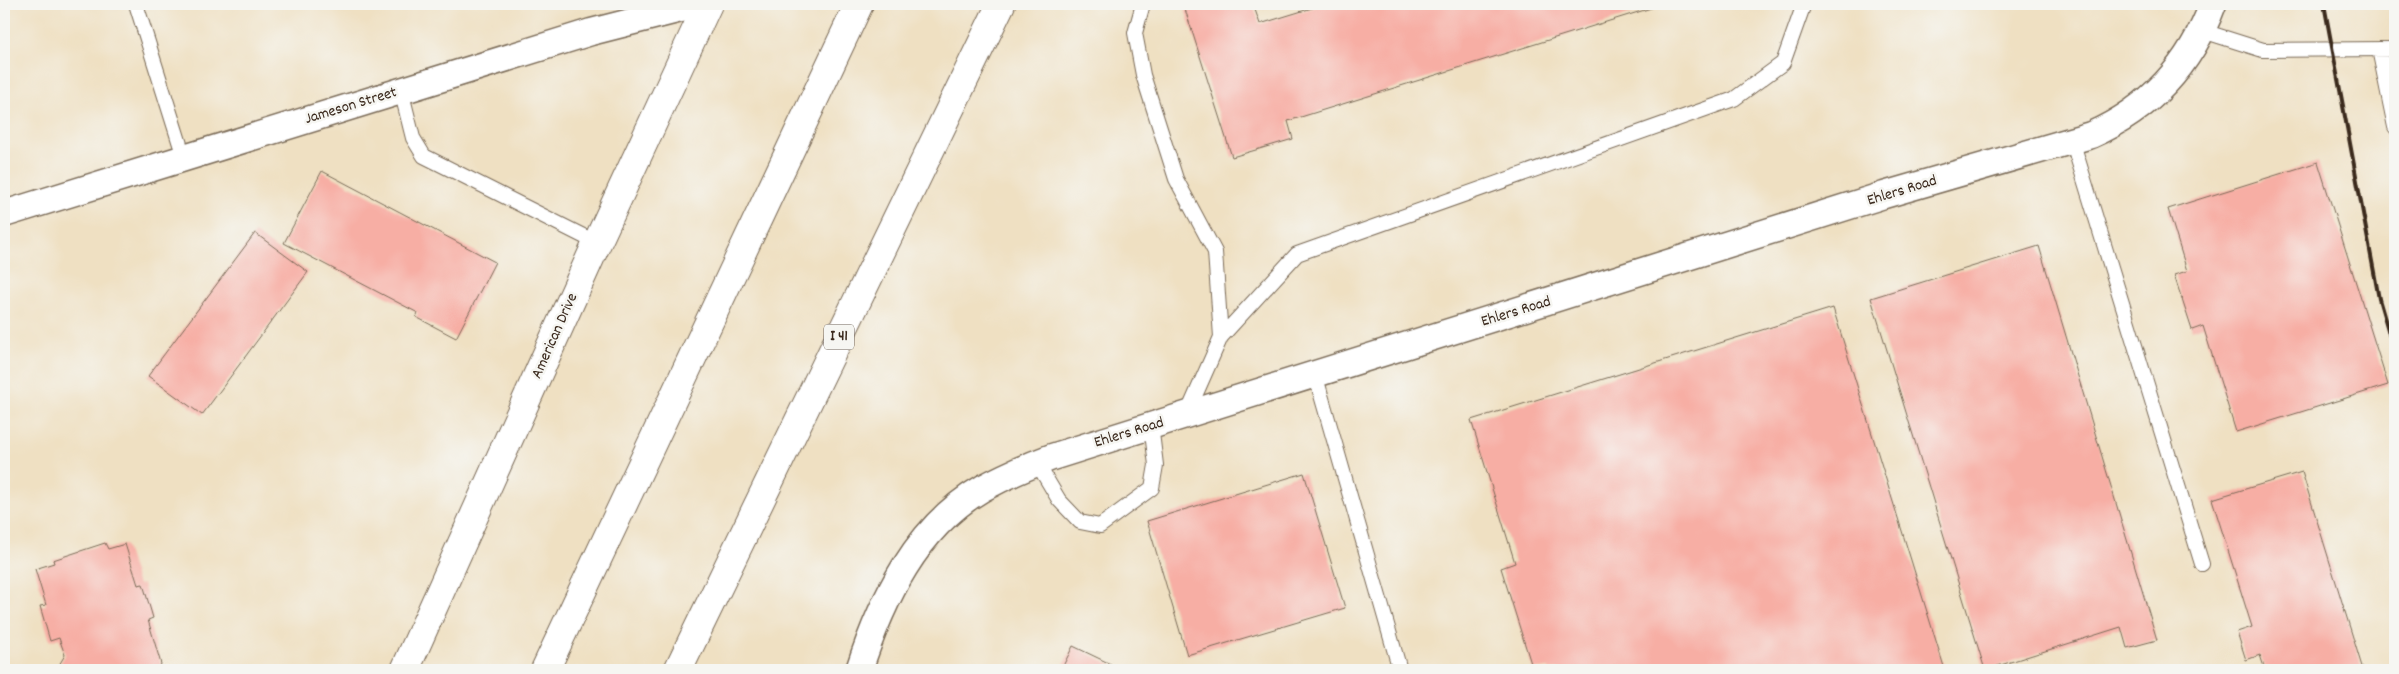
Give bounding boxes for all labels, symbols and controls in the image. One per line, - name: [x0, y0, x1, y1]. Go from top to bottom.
- street label: Jameson Street: [302, 81, 400, 131]
- street label: Ehlers Road: [1864, 170, 1940, 212]
- street label: American Drive: [526, 290, 584, 382]
- street label: Ehlers Road: [1478, 291, 1554, 333]
- road number: I 41: [824, 324, 854, 350]
- street label: Ehlers Road: [1091, 412, 1167, 454]

